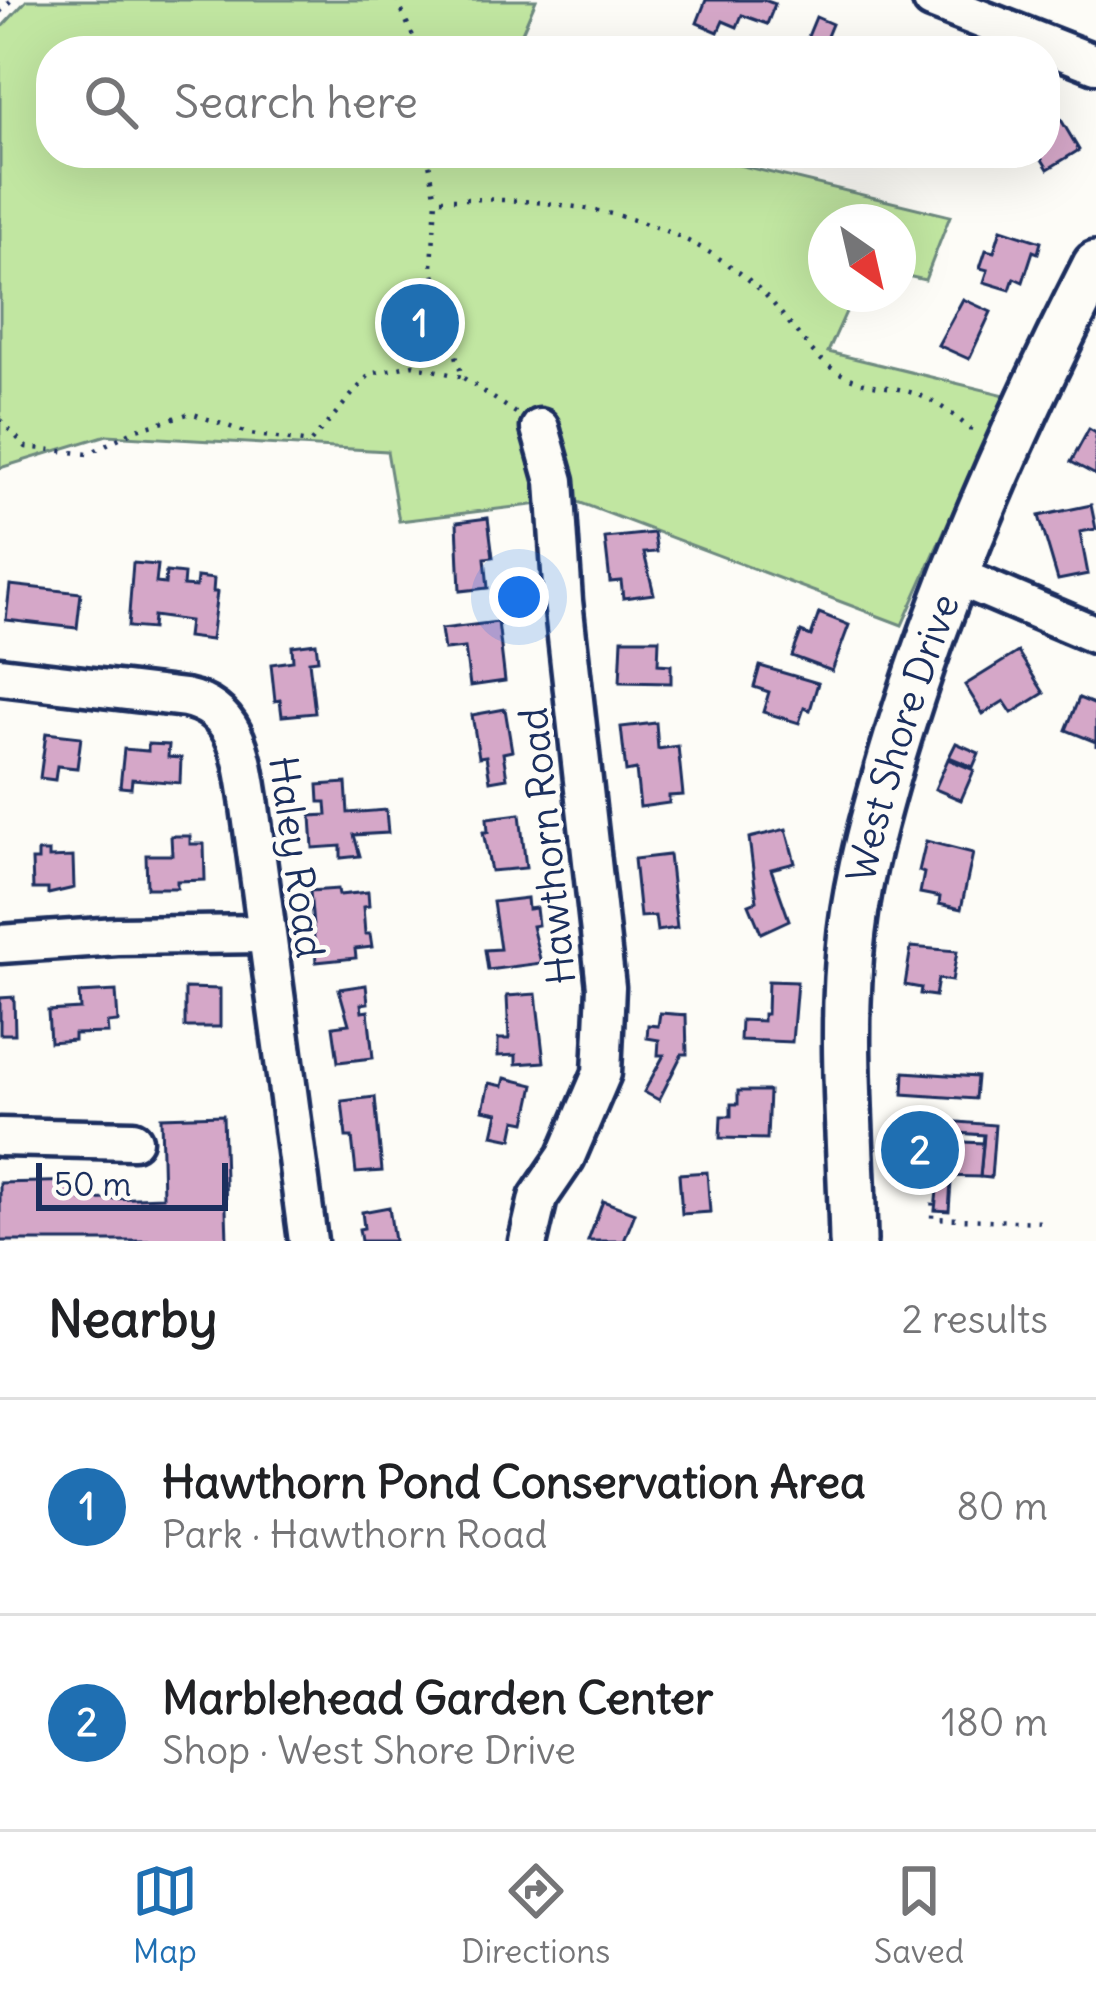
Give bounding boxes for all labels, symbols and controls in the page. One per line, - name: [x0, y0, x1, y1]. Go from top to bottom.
- search box: [36, 36, 1060, 168]
- icon: search: [78, 69, 144, 135]
- text: Search here: [174, 74, 418, 130]
- north arrow: [808, 204, 916, 312]
- pin: 1: [381, 278, 459, 368]
- your location: [489, 567, 549, 627]
- street label: West Shore Drive: [836, 587, 970, 887]
- street label: Hawthorn Road: [509, 705, 586, 987]
- street label: Haley Road: [258, 753, 335, 961]
- pin: 2: [881, 1105, 959, 1195]
- scale bar: [36, 1157, 228, 1210]
- text: 50 m: [54, 1163, 131, 1205]
- text: Nearby: [48, 1287, 217, 1351]
- text: 2 results: [901, 1295, 1048, 1344]
- text: Hawthorn Pond Conservation Area: [162, 1454, 866, 1510]
- text: 1: [79, 1482, 95, 1531]
- text: 80 m: [956, 1482, 1048, 1531]
- text: Park · Hawthorn Road: [162, 1510, 548, 1559]
- text: Marblehead Garden Center: [162, 1670, 713, 1726]
- text: 2: [76, 1698, 98, 1747]
- text: 180 m: [941, 1698, 1048, 1747]
- text: Shop · West Shore Drive: [162, 1726, 576, 1775]
- tab: Map: [132, 1858, 198, 1972]
- tab: Directions: [461, 1858, 610, 1972]
- tab: Saved: [874, 1858, 964, 1972]

